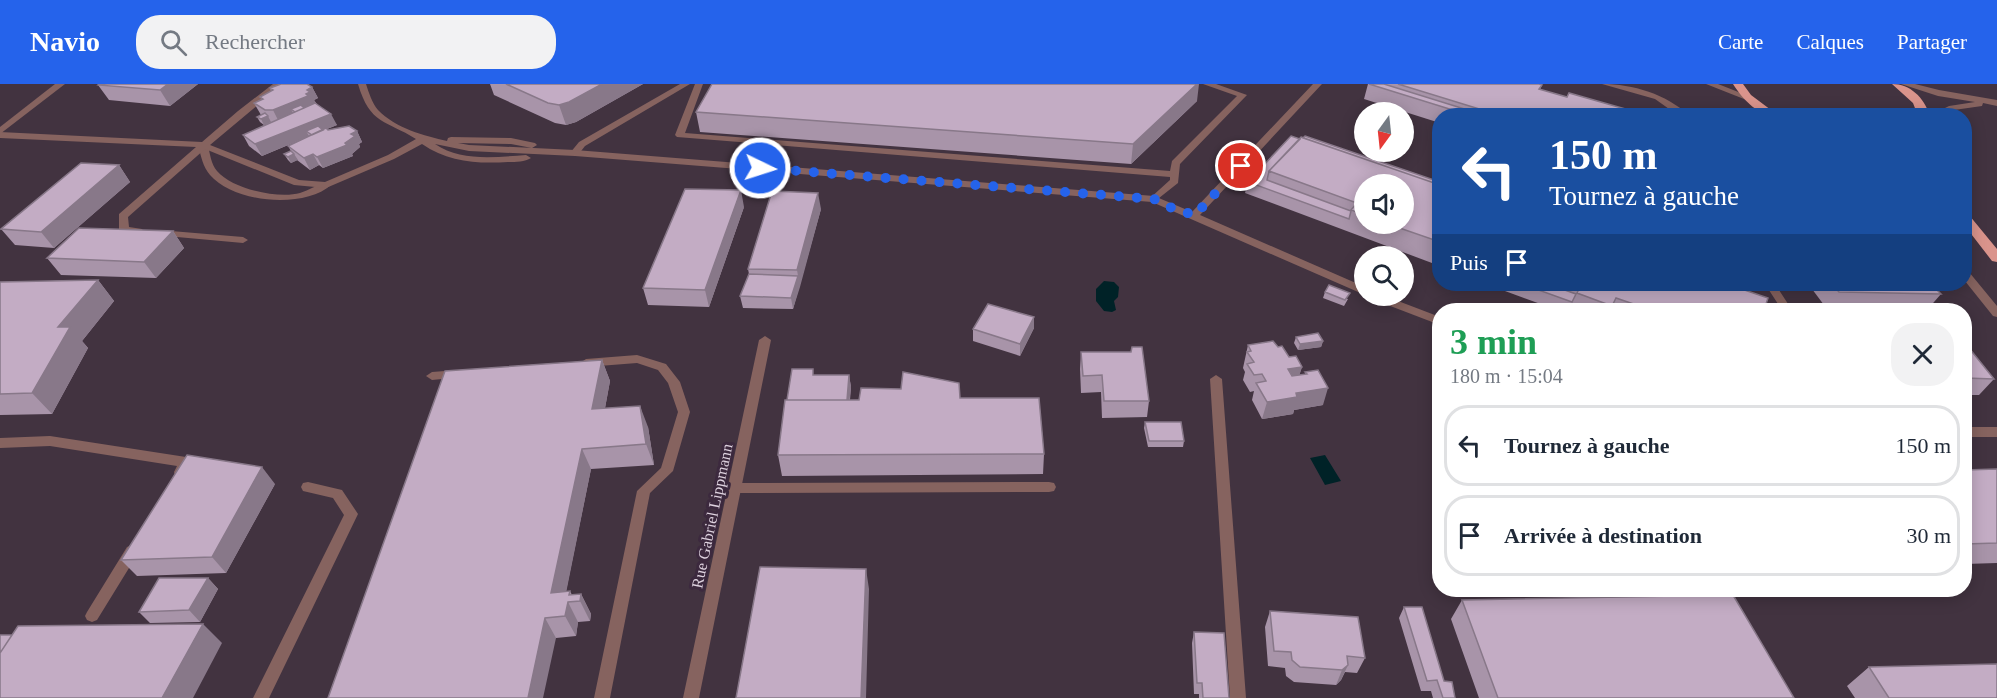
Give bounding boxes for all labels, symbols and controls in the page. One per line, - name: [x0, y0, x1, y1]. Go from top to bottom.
- search box: [136, 15, 556, 69]
- text: Navio: [30, 26, 100, 57]
- icon: search: [157, 26, 190, 59]
- text: Rechercher: [205, 29, 305, 54]
- text: Carte: [1718, 30, 1763, 54]
- text: Calques: [1796, 30, 1864, 54]
- text: Partager: [1897, 30, 1967, 54]
- north arrow: [1354, 102, 1414, 162]
- map controls: [1354, 102, 1414, 306]
- icon: left: [1450, 132, 1528, 210]
- text: 150 m: [1549, 132, 1658, 178]
- position arrow: [728, 136, 792, 200]
- pin: [1215, 140, 1266, 191]
- icon: arrive: [1224, 149, 1257, 182]
- button: sound: [1354, 174, 1414, 234]
- text: Tournez à gauche: [1549, 181, 1739, 211]
- button: search: [1354, 246, 1414, 306]
- icon: arrive: [1500, 246, 1533, 279]
- text: Puis: [1450, 250, 1488, 275]
- text: 3 min: [1450, 322, 1537, 362]
- button: close: [1891, 323, 1954, 386]
- text: 180 m · 15:04: [1450, 365, 1563, 387]
- icon: left: [1453, 429, 1486, 462]
- text: Tournez à gauche: [1504, 433, 1669, 458]
- text: 150 m: [1895, 433, 1951, 458]
- street label: Rue Gabriel Lippmann: [688, 442, 737, 590]
- icon: arrive: [1453, 519, 1486, 552]
- text: Arrivée à destination: [1504, 523, 1702, 548]
- text: 30 m: [1906, 523, 1951, 548]

